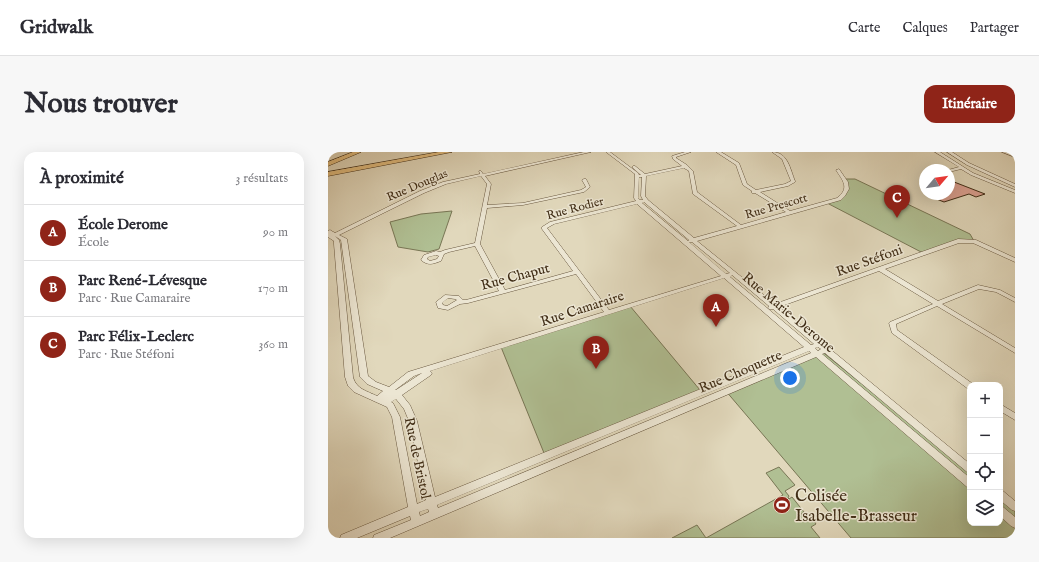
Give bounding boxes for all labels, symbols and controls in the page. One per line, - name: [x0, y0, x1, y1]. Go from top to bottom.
- text: Gridwalk: [20, 16, 93, 40]
- text: Carte: [848, 19, 880, 37]
- text: Calques: [902, 19, 948, 37]
- text: Partager: [970, 19, 1019, 37]
- button: Itinéraire: [924, 85, 1015, 123]
- text: Nous trouver: [24, 87, 178, 122]
- north arrow: [919, 164, 955, 200]
- street label: Rue Douglas: [384, 166, 450, 205]
- text: À proximité: [40, 168, 124, 189]
- text: 3 résultats: [236, 170, 288, 187]
- pin: C: [884, 185, 910, 218]
- street label: Rue Prescott: [743, 190, 809, 223]
- street label: Rue Rodier: [545, 194, 606, 223]
- text: École Derome: [78, 215, 168, 234]
- text: A: [49, 224, 57, 241]
- text: 90 m: [263, 224, 288, 241]
- text: École: [78, 234, 109, 251]
- street label: Rue Stéfoni: [834, 241, 905, 281]
- street label: Rue Chaput: [479, 259, 552, 295]
- street label: Rue Marie-Derome: [738, 269, 839, 357]
- text: Parc René-Lévesque: [78, 271, 207, 290]
- text: B: [49, 280, 57, 297]
- text: 170 m: [258, 280, 288, 297]
- street label: Rue Camaraire: [538, 287, 627, 331]
- text: Parc · Rue Camaraire: [78, 290, 191, 307]
- pin: A: [703, 294, 729, 327]
- text: Parc Félix-Leclerc: [78, 327, 194, 346]
- text: C: [48, 336, 58, 353]
- text: 360 m: [258, 336, 288, 353]
- pin: B: [583, 336, 609, 369]
- text: Parc · Rue Stéfoni: [78, 346, 174, 363]
- street label: Rue Choquette: [696, 346, 785, 398]
- your location: [780, 368, 800, 388]
- map controls: [967, 382, 1003, 526]
- button: +: [967, 382, 1003, 418]
- street label: Rue de Bristol: [400, 416, 435, 501]
- button: −: [967, 418, 1003, 454]
- button: locate: [967, 454, 1003, 490]
- place label: Colisée Isabelle-Brasseur: [795, 486, 918, 527]
- button: layers: [967, 490, 1003, 526]
- sports icon: Colisée Isabelle-Brasseur: [772, 495, 792, 515]

